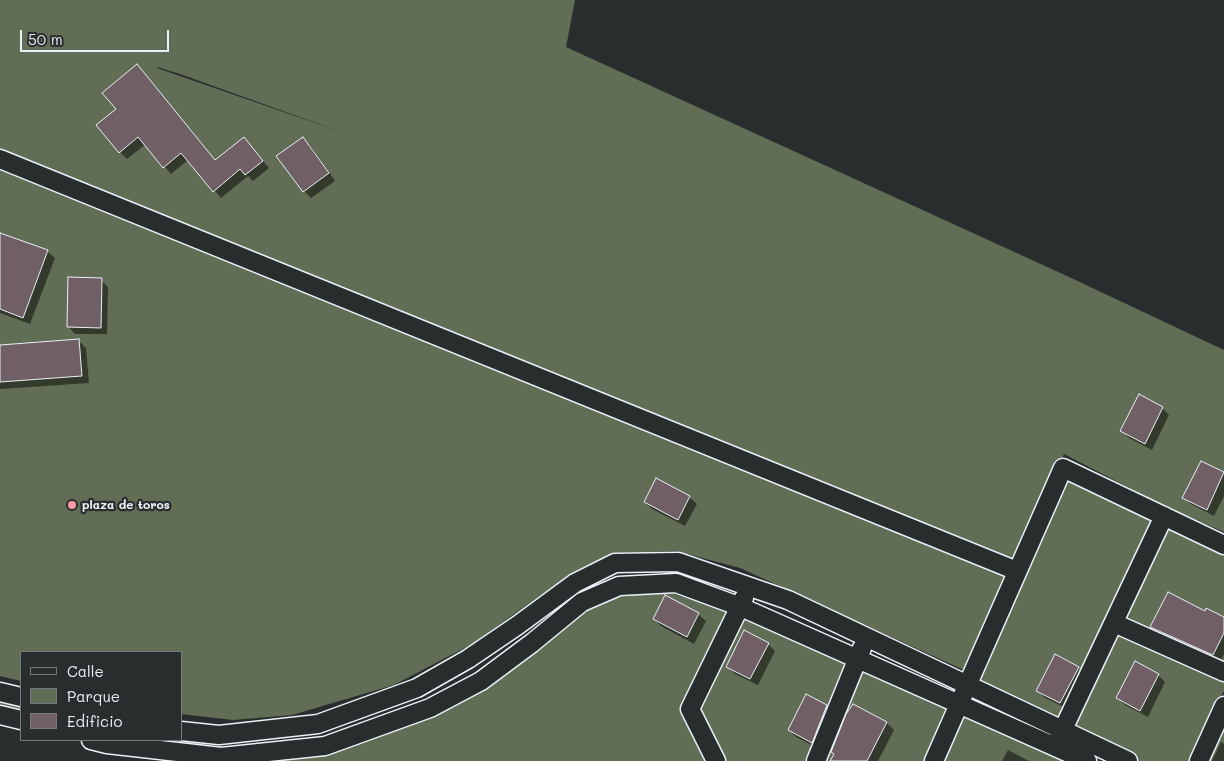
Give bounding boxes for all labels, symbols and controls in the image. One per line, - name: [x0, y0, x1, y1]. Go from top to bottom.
- scale bar: [22, 20, 171, 52]
- text: 50 m: [28, 29, 63, 49]
- place label: plaza de toros: [82, 498, 170, 512]
- marker: plaza de toros: [66, 499, 78, 511]
- legend: [20, 651, 182, 741]
- text: Calle: [67, 661, 104, 681]
- text: Parque: [67, 686, 120, 706]
- text: Edificio: [67, 711, 122, 731]

